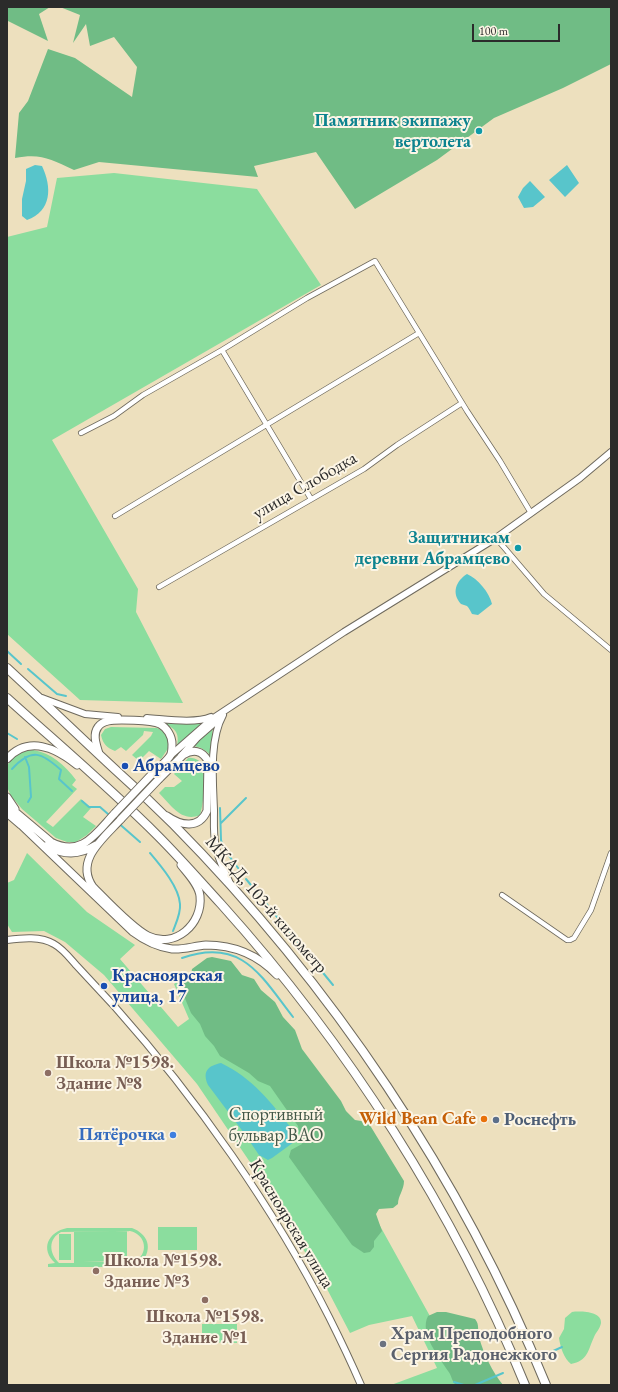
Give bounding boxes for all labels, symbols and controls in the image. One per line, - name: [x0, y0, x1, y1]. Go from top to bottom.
- scale bar: [474, 16, 562, 42]
- text: 100 m: [479, 23, 508, 39]
- place label: Памятник экипажу вертолета: [315, 110, 471, 152]
- marker: Памятник экипажу вертолета: [474, 126, 484, 136]
- street label: улица Слободка: [249, 447, 361, 525]
- place label: Защитникам деревни Абрамцево: [355, 527, 510, 570]
- marker: Защитникам деревни Абрамцево: [513, 543, 523, 553]
- place label: Абрамцево: [133, 755, 220, 777]
- marker: Абрамцево: [120, 761, 130, 771]
- street label: МКАД, 103-й километр: [200, 832, 332, 978]
- place label: Красноярская улица, 17: [112, 965, 223, 1008]
- marker: Красноярская улица, 17: [99, 981, 109, 991]
- place label: Школа №1598. Здание №8: [56, 1052, 174, 1094]
- marker: Школа №1598. Здание №8: [43, 1068, 53, 1078]
- park label: Спортивный бульвар ВАО: [228, 1104, 324, 1146]
- place label: Wild Bean Cafe: [359, 1108, 476, 1130]
- place label: Роснефть: [504, 1109, 576, 1131]
- marker: Wild Bean Cafe: [479, 1114, 489, 1124]
- marker: Роснефть: [491, 1115, 501, 1125]
- place label: Пятёрочка: [79, 1124, 165, 1146]
- marker: Пятёрочка: [168, 1130, 178, 1140]
- street label: Красноярская улица: [244, 1156, 338, 1292]
- place label: Школа №1598. Здание №3: [104, 1250, 222, 1292]
- marker: Школа №1598. Здание №3: [91, 1266, 101, 1276]
- marker: Школа №1598. Здание №1: [200, 1295, 210, 1305]
- place label: Школа №1598. Здание №1: [146, 1306, 264, 1348]
- place label: Храм Преподобного Сергия Радонежкого: [391, 1323, 557, 1366]
- marker: Храм Преподобного Сергия Радонежкого: [378, 1339, 388, 1349]

